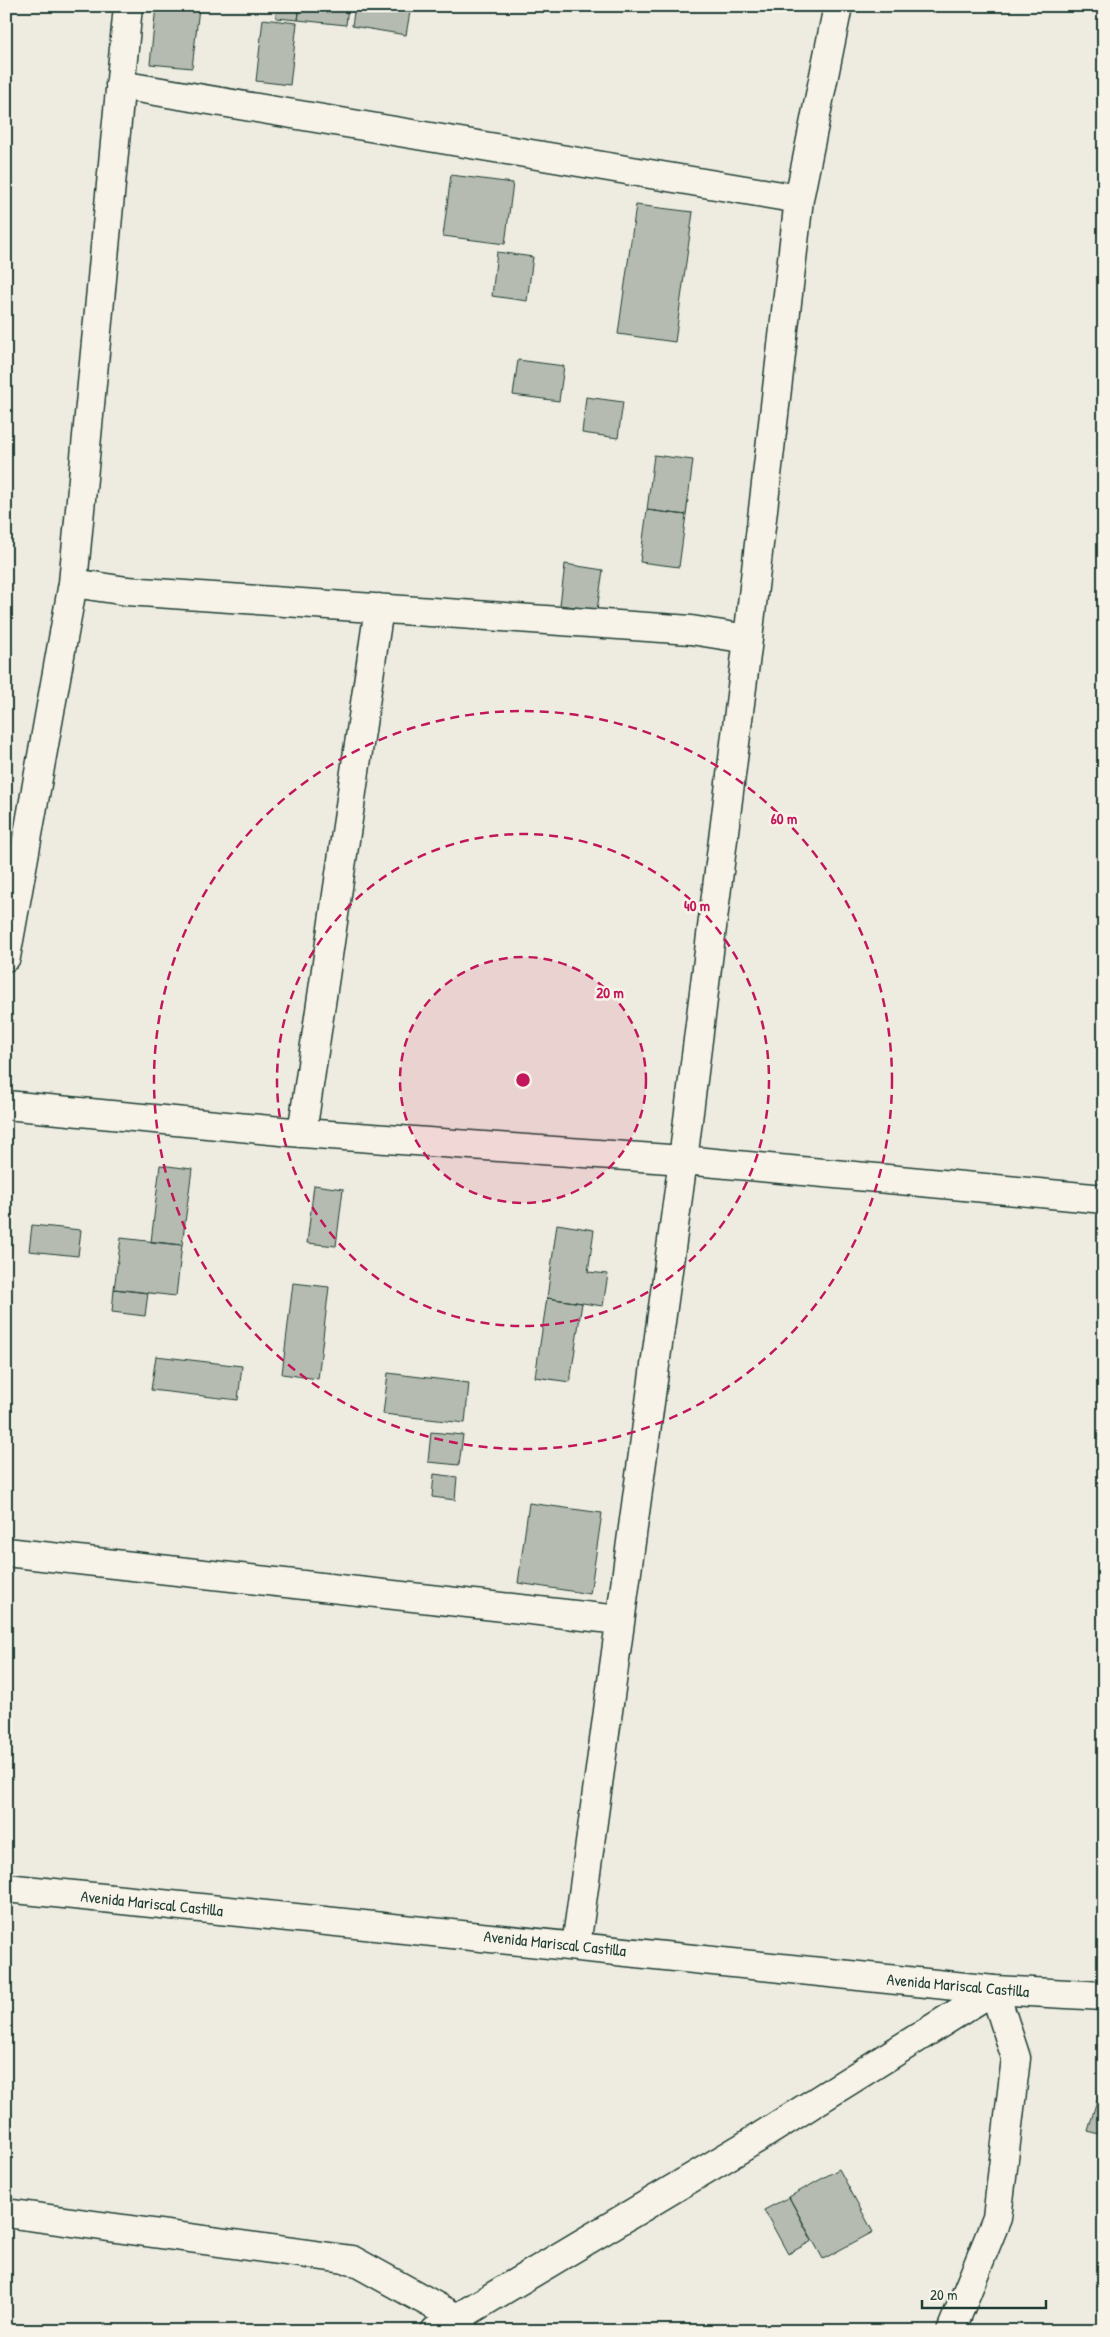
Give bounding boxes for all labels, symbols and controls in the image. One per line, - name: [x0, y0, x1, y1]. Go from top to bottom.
- text: 60 m: [771, 808, 797, 829]
- text: 40 m: [684, 895, 710, 916]
- text: 20 m: [596, 982, 624, 1003]
- centre of rings: [514, 1071, 532, 1089]
- street label: Avenida Mariscal Castilla: [80, 1885, 224, 1921]
- street label: Avenida Mariscal Castilla: [483, 1925, 627, 1961]
- street label: Avenida Mariscal Castilla: [886, 1968, 1030, 2002]
- scale bar: [922, 2277, 1046, 2309]
- text: 20 m: [930, 2284, 957, 2305]

